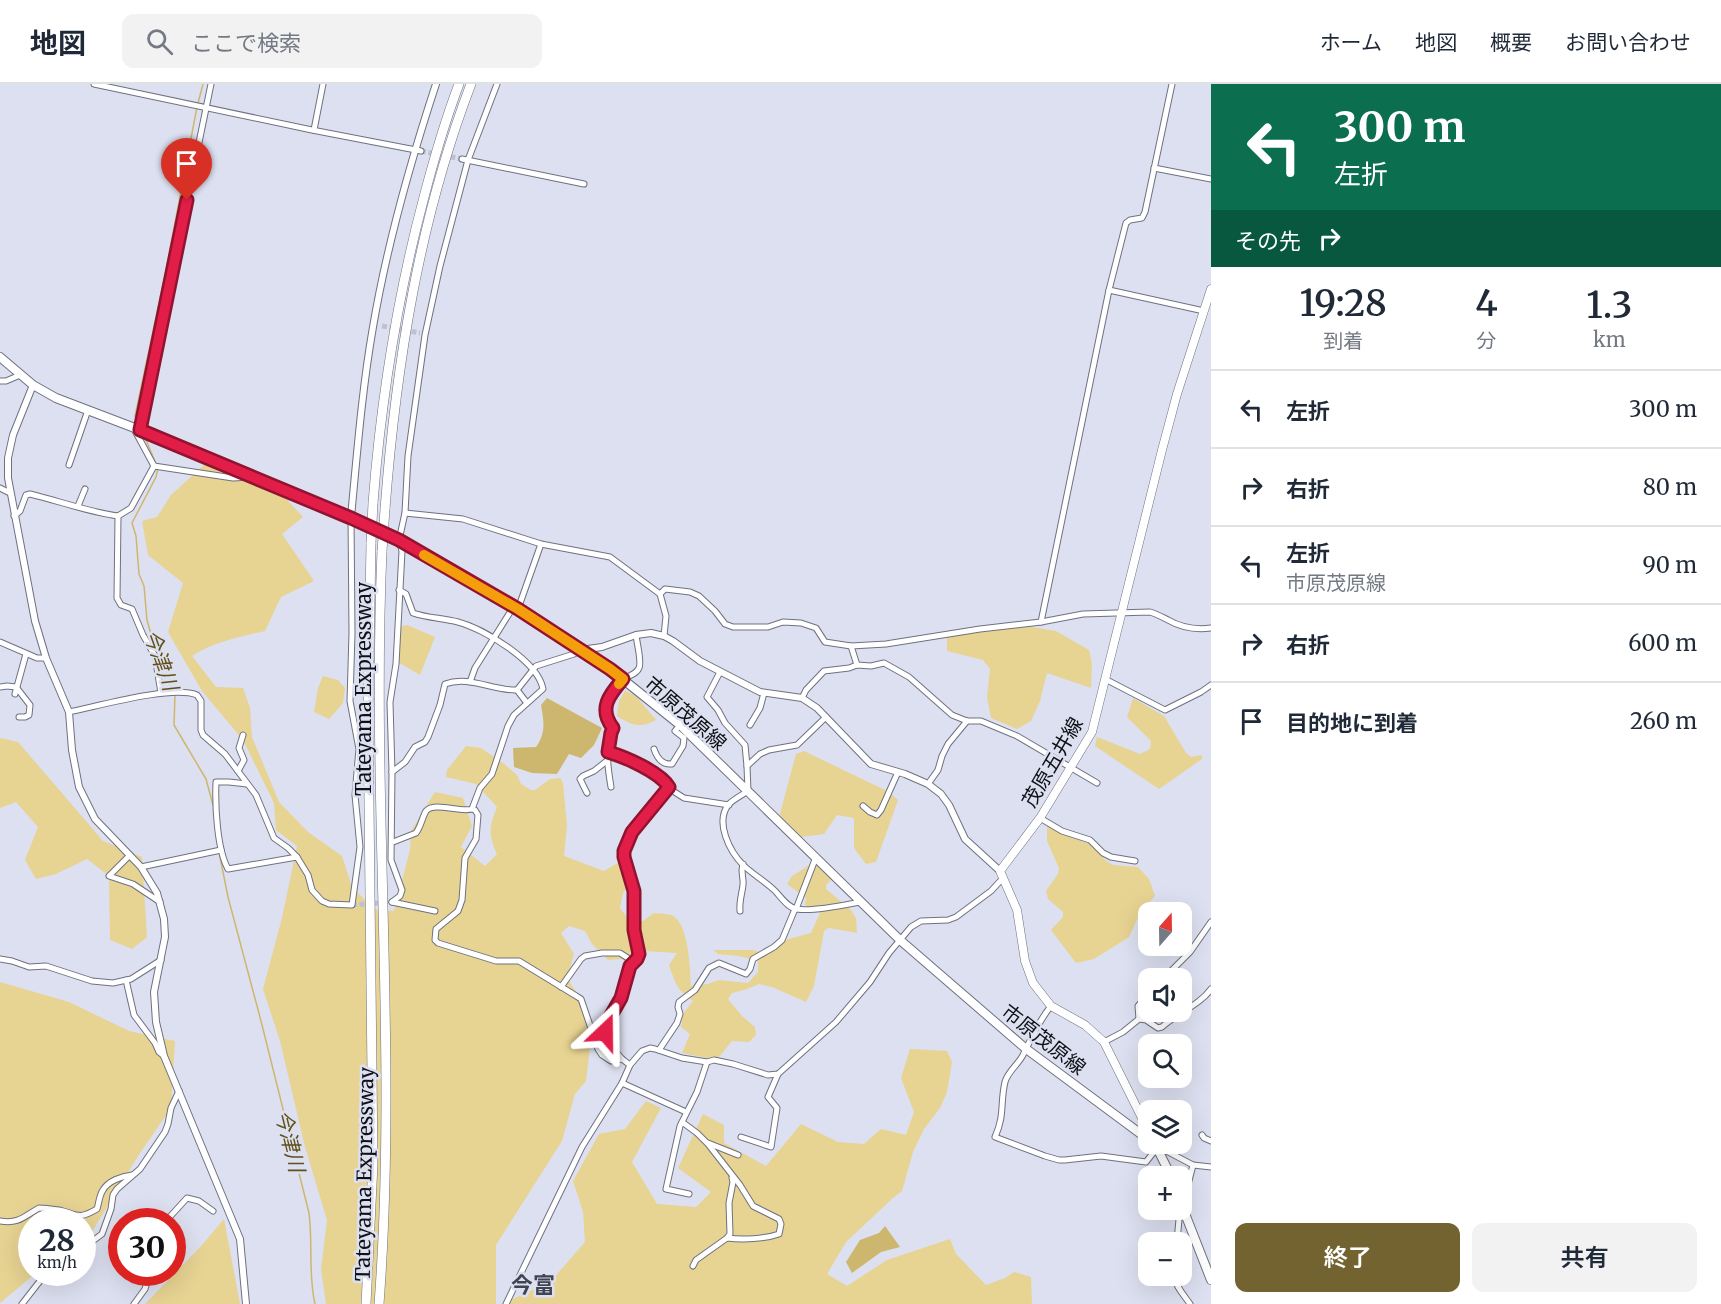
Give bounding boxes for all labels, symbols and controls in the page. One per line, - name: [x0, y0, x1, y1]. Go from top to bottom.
- search box: [122, 14, 542, 68]
- text: 地図: [30, 25, 86, 61]
- icon: search: [143, 25, 176, 58]
- text: ここで検索: [191, 29, 301, 57]
- text: ホーム: [1320, 29, 1382, 56]
- text: 地図: [1415, 29, 1457, 56]
- text: 概要: [1490, 29, 1532, 56]
- text: お問い合わせ: [1565, 29, 1691, 56]
- text: 300 m: [1334, 101, 1466, 153]
- icon: left: [1235, 108, 1313, 186]
- pin: [161, 138, 212, 200]
- icon: arrive: [170, 147, 203, 180]
- text: 左折: [1334, 157, 1388, 191]
- icon: right: [1313, 222, 1346, 255]
- text: その先: [1235, 227, 1301, 255]
- text: 19:28: [1300, 281, 1387, 326]
- text: 4: [1475, 281, 1498, 326]
- text: 1.3: [1586, 283, 1632, 328]
- text: km: [1593, 327, 1626, 352]
- text: 到着: [1323, 328, 1363, 353]
- text: 分: [1477, 328, 1497, 353]
- icon: left: [1235, 393, 1268, 426]
- text: 300 m: [1629, 395, 1697, 423]
- text: 左折: [1286, 397, 1330, 425]
- icon: right: [1235, 471, 1268, 504]
- text: 80 m: [1643, 473, 1697, 501]
- text: 右折: [1286, 475, 1330, 503]
- text: 左折: [1286, 539, 1330, 567]
- icon: left: [1235, 549, 1268, 582]
- text: 90 m: [1642, 551, 1697, 579]
- text: 市原茂原線: [1286, 570, 1386, 595]
- street label: Tateyama Expressway: [351, 582, 376, 796]
- water label: 今津川: [138, 626, 185, 696]
- icon: right: [1235, 627, 1268, 660]
- text: 600 m: [1628, 629, 1697, 657]
- text: 右折: [1286, 631, 1330, 659]
- street label: 市原茂原線: [640, 671, 732, 755]
- icon: arrive: [1235, 705, 1268, 738]
- text: 260 m: [1630, 707, 1697, 735]
- text: 目的地に到着: [1286, 709, 1418, 737]
- street label: 茂原五井線: [1016, 712, 1088, 812]
- north arrow: [1138, 902, 1192, 956]
- map controls: [1138, 902, 1192, 1286]
- button: sound: [1138, 968, 1192, 1022]
- street label: 市原茂原線: [997, 998, 1091, 1080]
- position arrow: [573, 1000, 637, 1064]
- button: search: [1138, 1034, 1192, 1088]
- street label: Tateyama Expressway: [350, 1066, 378, 1281]
- button: layers: [1138, 1100, 1192, 1154]
- water label: 今津川: [269, 1107, 311, 1177]
- button: +: [1138, 1166, 1192, 1220]
- speed limit sign: 30: [108, 1208, 186, 1286]
- text: 28: [39, 1221, 75, 1259]
- button: 終了: [1235, 1223, 1460, 1292]
- button: 共有: [1472, 1223, 1697, 1292]
- button: −: [1138, 1232, 1192, 1286]
- text: km/h: [37, 1253, 77, 1272]
- district label: 今富: [511, 1271, 555, 1299]

